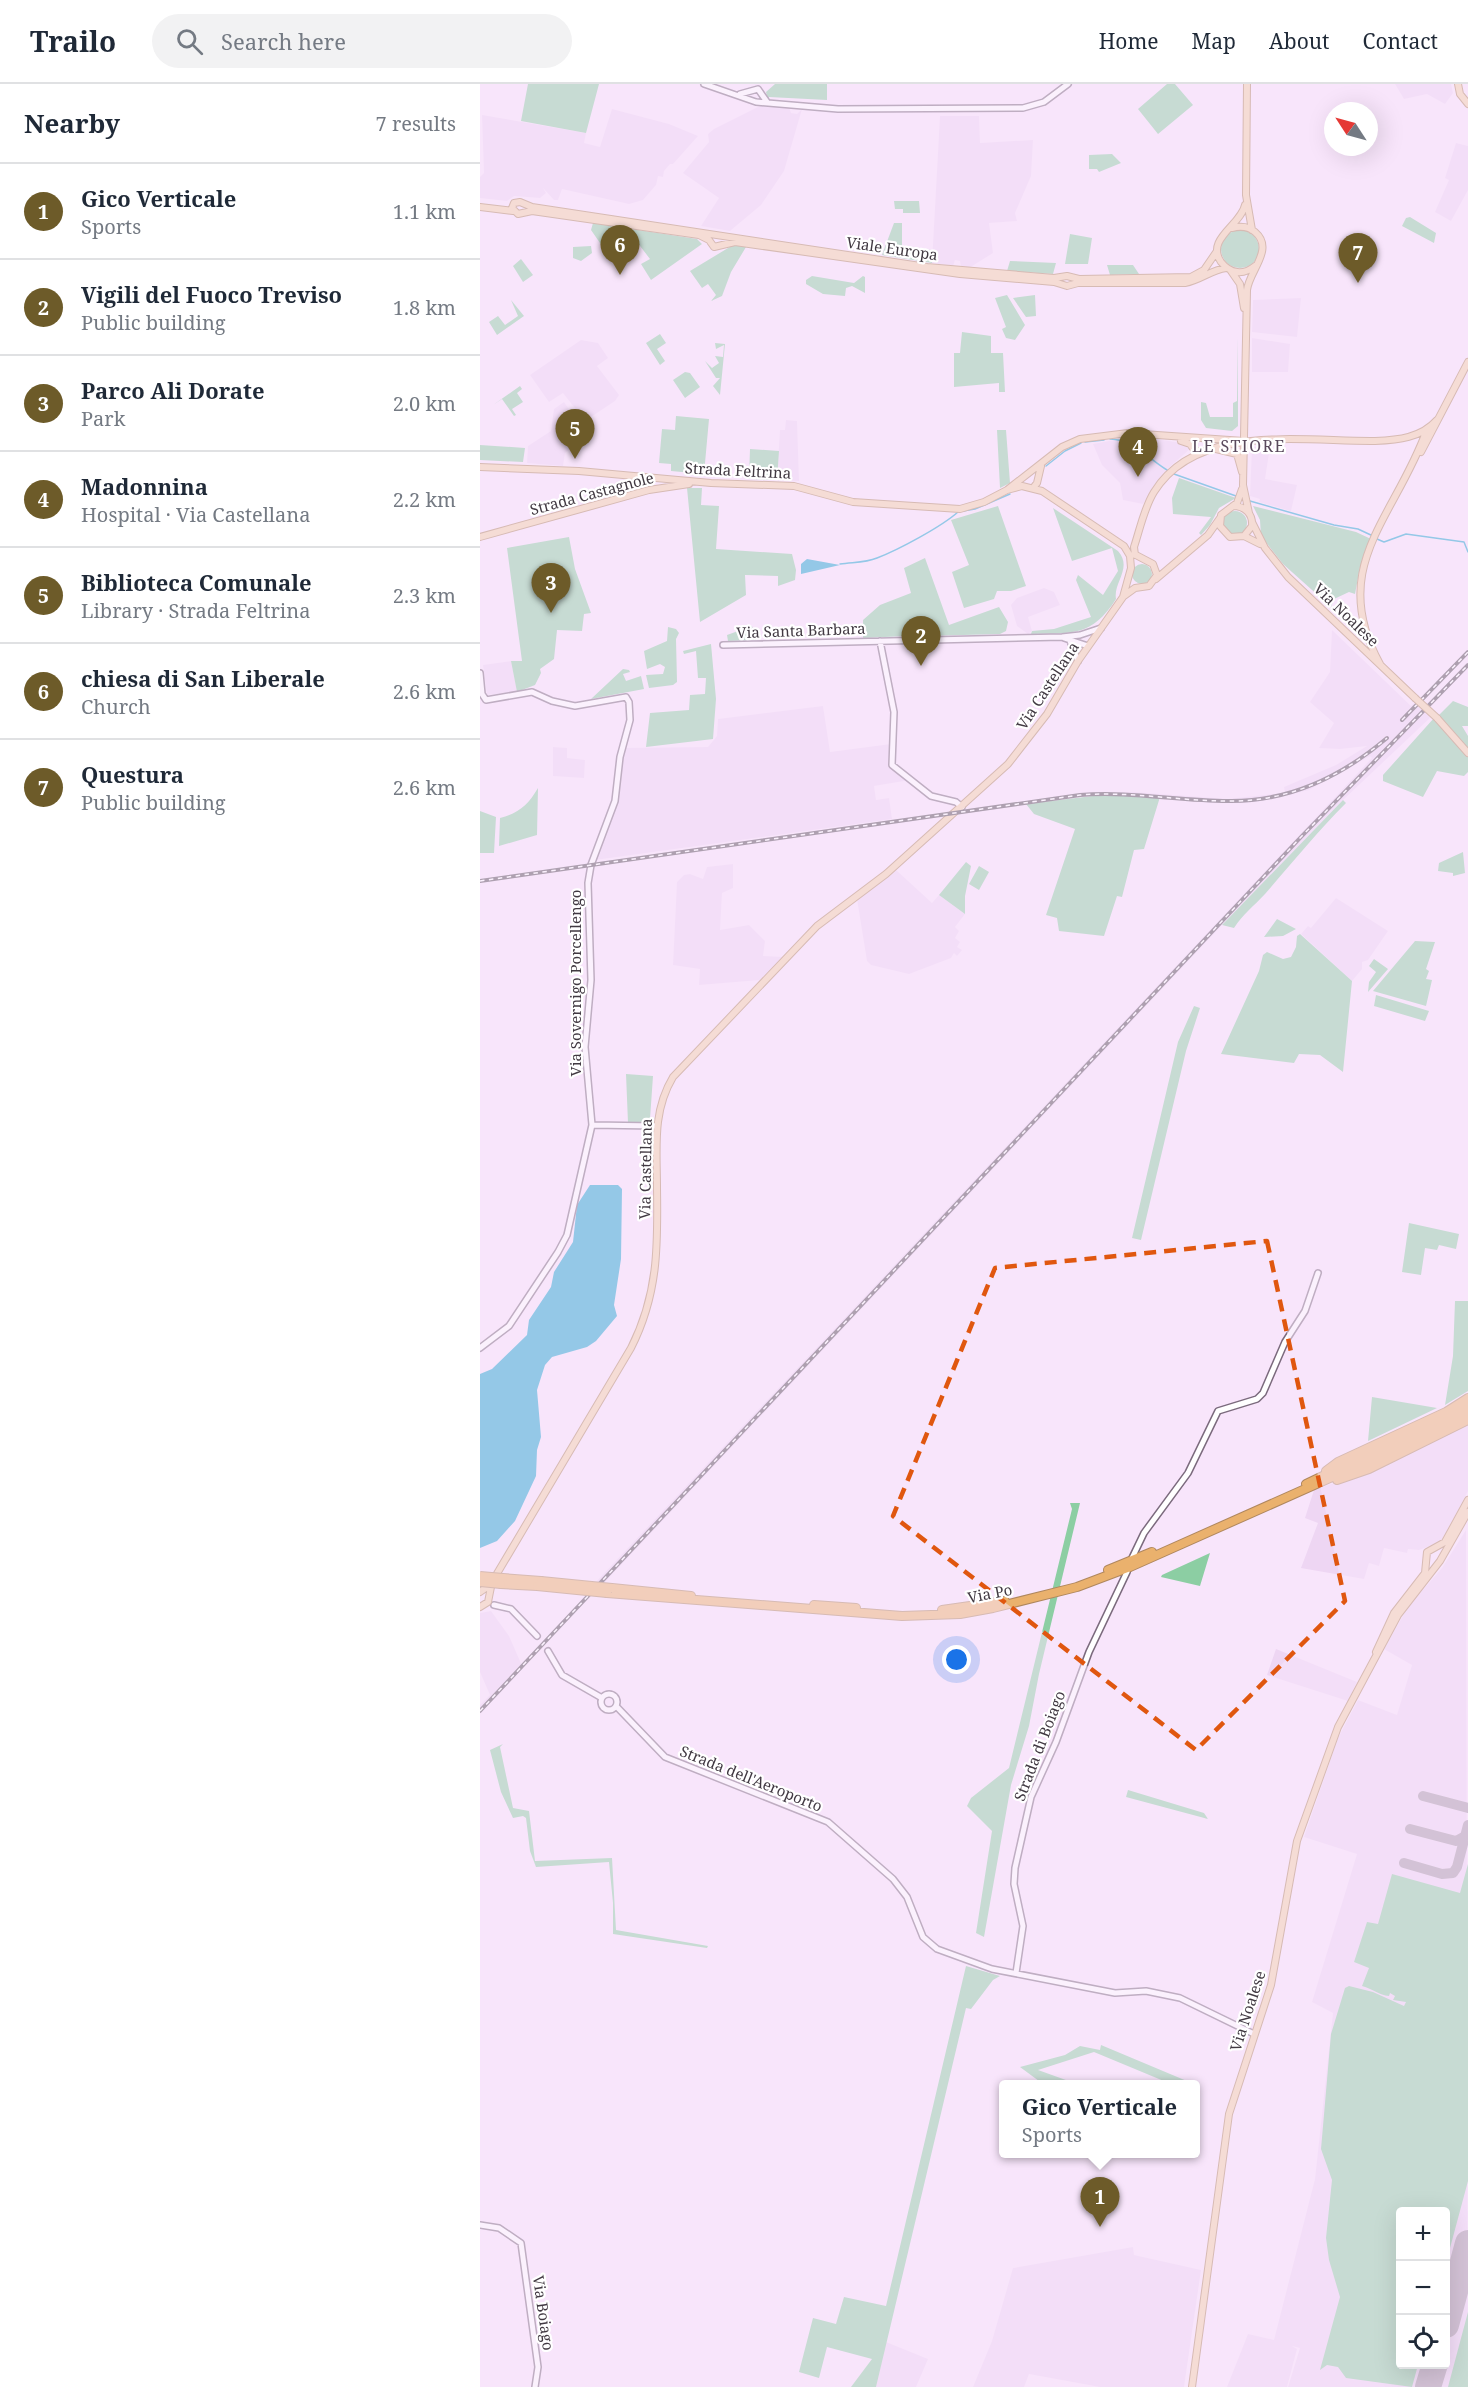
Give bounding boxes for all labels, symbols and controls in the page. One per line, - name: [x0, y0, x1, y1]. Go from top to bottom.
- search box: [152, 14, 572, 68]
- text: Trailo: [30, 22, 116, 60]
- icon: search: [173, 25, 206, 58]
- text: Search here: [221, 26, 346, 56]
- text: Home: [1099, 27, 1159, 55]
- text: Map: [1192, 27, 1236, 55]
- text: About: [1269, 27, 1330, 55]
- text: Contact: [1363, 27, 1438, 55]
- north arrow: [1324, 102, 1378, 156]
- text: Nearby: [24, 105, 120, 141]
- text: 7 results: [376, 110, 456, 137]
- text: Gico Verticale: [81, 183, 236, 213]
- text: 1: [38, 198, 49, 225]
- text: 1.1 km: [393, 198, 456, 225]
- text: Sports: [81, 213, 141, 240]
- pin: 6: [600, 226, 640, 275]
- street label: Viale Europa: [845, 232, 939, 264]
- pin: 7: [1338, 234, 1378, 283]
- text: Vigili del Fuoco Treviso: [81, 279, 342, 309]
- text: 2: [38, 294, 49, 321]
- text: 1.8 km: [393, 294, 456, 321]
- text: Public building: [81, 309, 226, 336]
- text: Parco Ali Dorate: [81, 375, 264, 405]
- text: 3: [38, 390, 49, 417]
- text: 2.0 km: [393, 390, 456, 417]
- text: Park: [81, 405, 125, 432]
- pin: 5: [556, 410, 595, 459]
- pin: 4: [1118, 428, 1158, 477]
- district label: LE STIORE: [1192, 435, 1286, 457]
- street label: Strada Feltrina: [684, 457, 792, 483]
- street label: Strada Castagnole: [528, 467, 656, 519]
- text: Madonnina: [81, 471, 208, 501]
- text: 4: [38, 486, 49, 513]
- text: 2.2 km: [393, 486, 456, 513]
- text: Hospital · Via Castellana: [81, 501, 310, 528]
- pin: 3: [532, 564, 570, 613]
- text: Biblioteca Comunale: [81, 567, 312, 597]
- street label: Via Noalese: [1310, 578, 1384, 650]
- text: 5: [38, 582, 49, 609]
- text: 2.3 km: [393, 582, 456, 609]
- text: Library · Strada Feltrina: [81, 597, 310, 624]
- pin: 2: [902, 616, 940, 666]
- street label: Via Santa Barbara: [736, 618, 866, 642]
- street label: Via Castellana: [1011, 638, 1083, 733]
- text: chiesa di San Liberale: [81, 663, 325, 693]
- text: 6: [38, 678, 49, 705]
- text: 2.6 km: [393, 678, 456, 705]
- text: Church: [81, 693, 151, 720]
- text: Questura: [81, 759, 184, 789]
- text: 7: [38, 774, 49, 801]
- text: 2.6 km: [393, 774, 456, 801]
- text: Public building: [81, 789, 226, 816]
- street label: Via Sovernigo Porcellengo: [565, 890, 585, 1076]
- street label: Via Castellana: [634, 1118, 656, 1220]
- street label: Via Po: [966, 1579, 1014, 1607]
- your location: [942, 1645, 971, 1674]
- street label: Strada di Boiago: [1009, 1688, 1069, 1804]
- street label: Strada dell'Aeroporto: [677, 1740, 825, 1816]
- street label: Via Noalese: [1225, 1968, 1269, 2053]
- popup: [999, 2080, 1200, 2158]
- text: Gico Verticale: [1022, 2091, 1177, 2121]
- text: Sports: [1022, 2121, 1082, 2148]
- pin: 1: [1080, 2178, 1120, 2227]
- map controls: [1396, 2207, 1450, 2369]
- button: +: [1396, 2207, 1450, 2261]
- button: −: [1396, 2261, 1450, 2315]
- street label: Via Boiago: [529, 2274, 559, 2352]
- button: locate: [1396, 2315, 1450, 2369]

